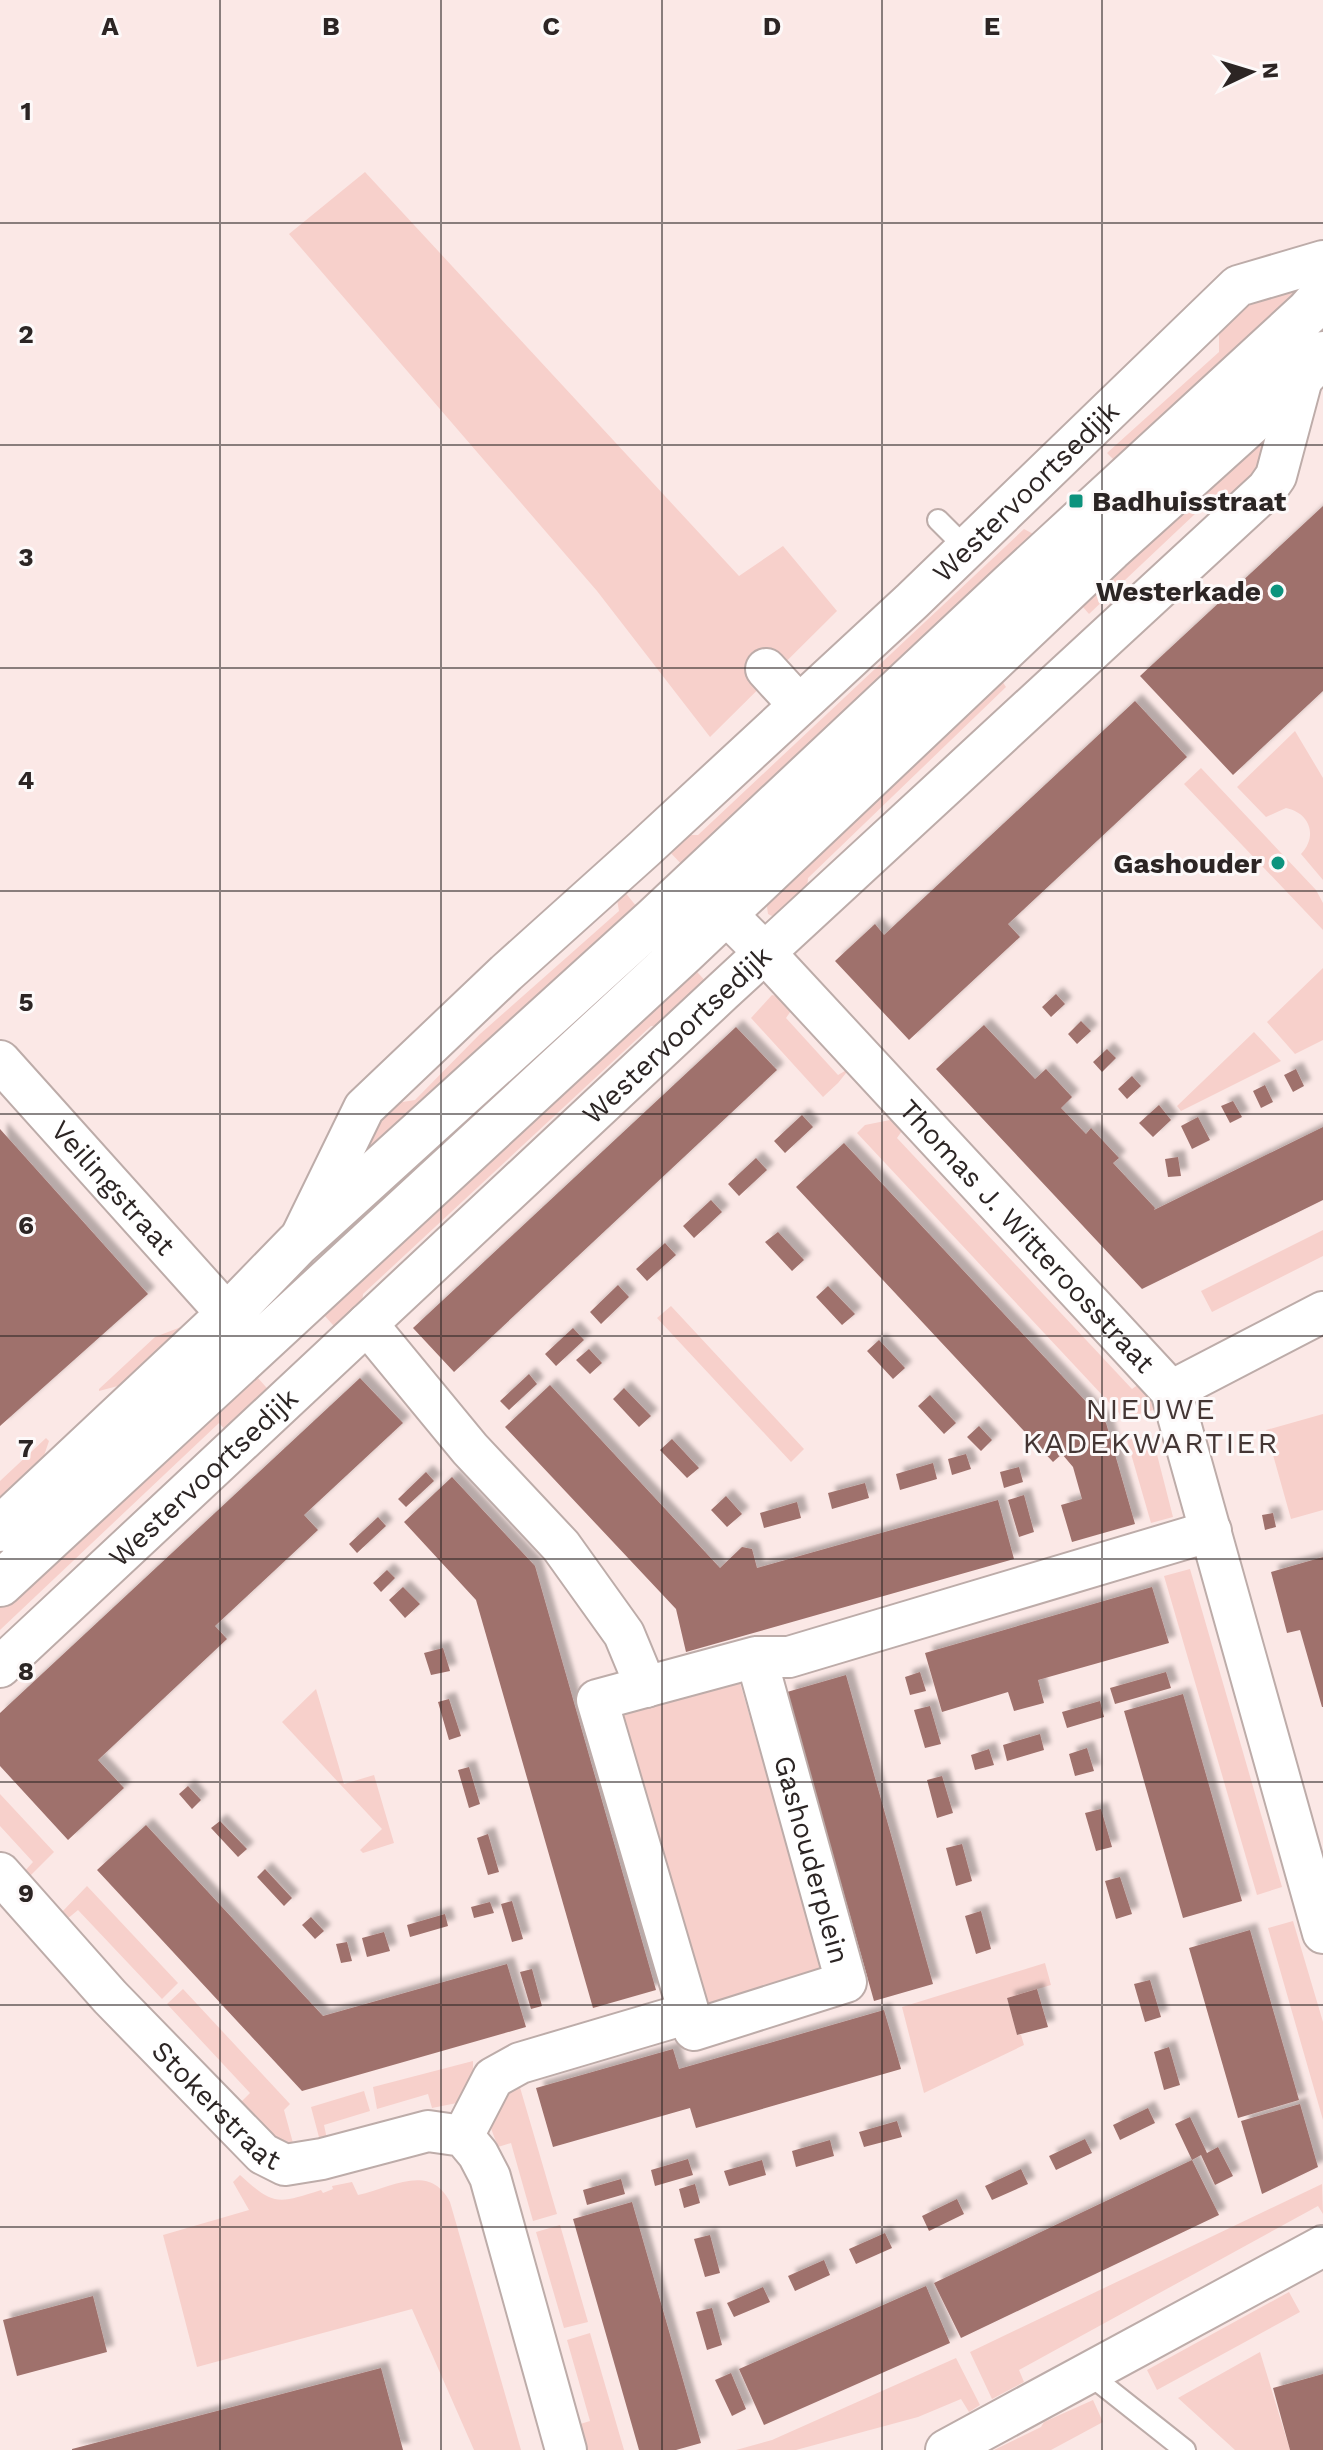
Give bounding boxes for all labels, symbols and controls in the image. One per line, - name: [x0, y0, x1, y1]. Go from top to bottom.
- text: A: [101, 11, 119, 41]
- text: B: [322, 11, 340, 41]
- text: C: [542, 11, 560, 41]
- text: D: [763, 11, 781, 41]
- text: E: [984, 11, 1000, 41]
- north arrow: [1211, 32, 1291, 112]
- text: N: [1257, 62, 1283, 80]
- text: 1: [20, 96, 32, 126]
- text: 2: [18, 319, 34, 349]
- street label: Westervoortsedijk: [926, 394, 1126, 589]
- place label: Badhuisstraat: [1092, 485, 1286, 518]
- marker: Badhuisstraat: [1067, 492, 1085, 510]
- text: 3: [18, 542, 34, 572]
- place label: Westerkade: [1096, 575, 1261, 608]
- marker: Westerkade: [1268, 582, 1286, 600]
- text: 4: [18, 765, 35, 795]
- place label: Gashouder: [1113, 847, 1262, 880]
- marker: Gashouder: [1269, 854, 1287, 872]
- street label: Westervoortsedijk: [576, 939, 778, 1131]
- text: 5: [18, 987, 34, 1017]
- street label: Thomas J. Witteroosstraat: [892, 1093, 1162, 1380]
- street label: Veilingstraat: [44, 1114, 182, 1262]
- text: 6: [18, 1210, 34, 1240]
- street label: Westervoortsedijk: [102, 1381, 305, 1574]
- district label: NIEUWE KADEKWARTIER: [1023, 1391, 1279, 1460]
- text: 7: [18, 1433, 34, 1463]
- text: 8: [18, 1656, 34, 1686]
- street label: Gashouderplein: [767, 1752, 856, 1967]
- text: 9: [18, 1878, 34, 1908]
- street label: Stokerstraat: [145, 2034, 286, 2177]

